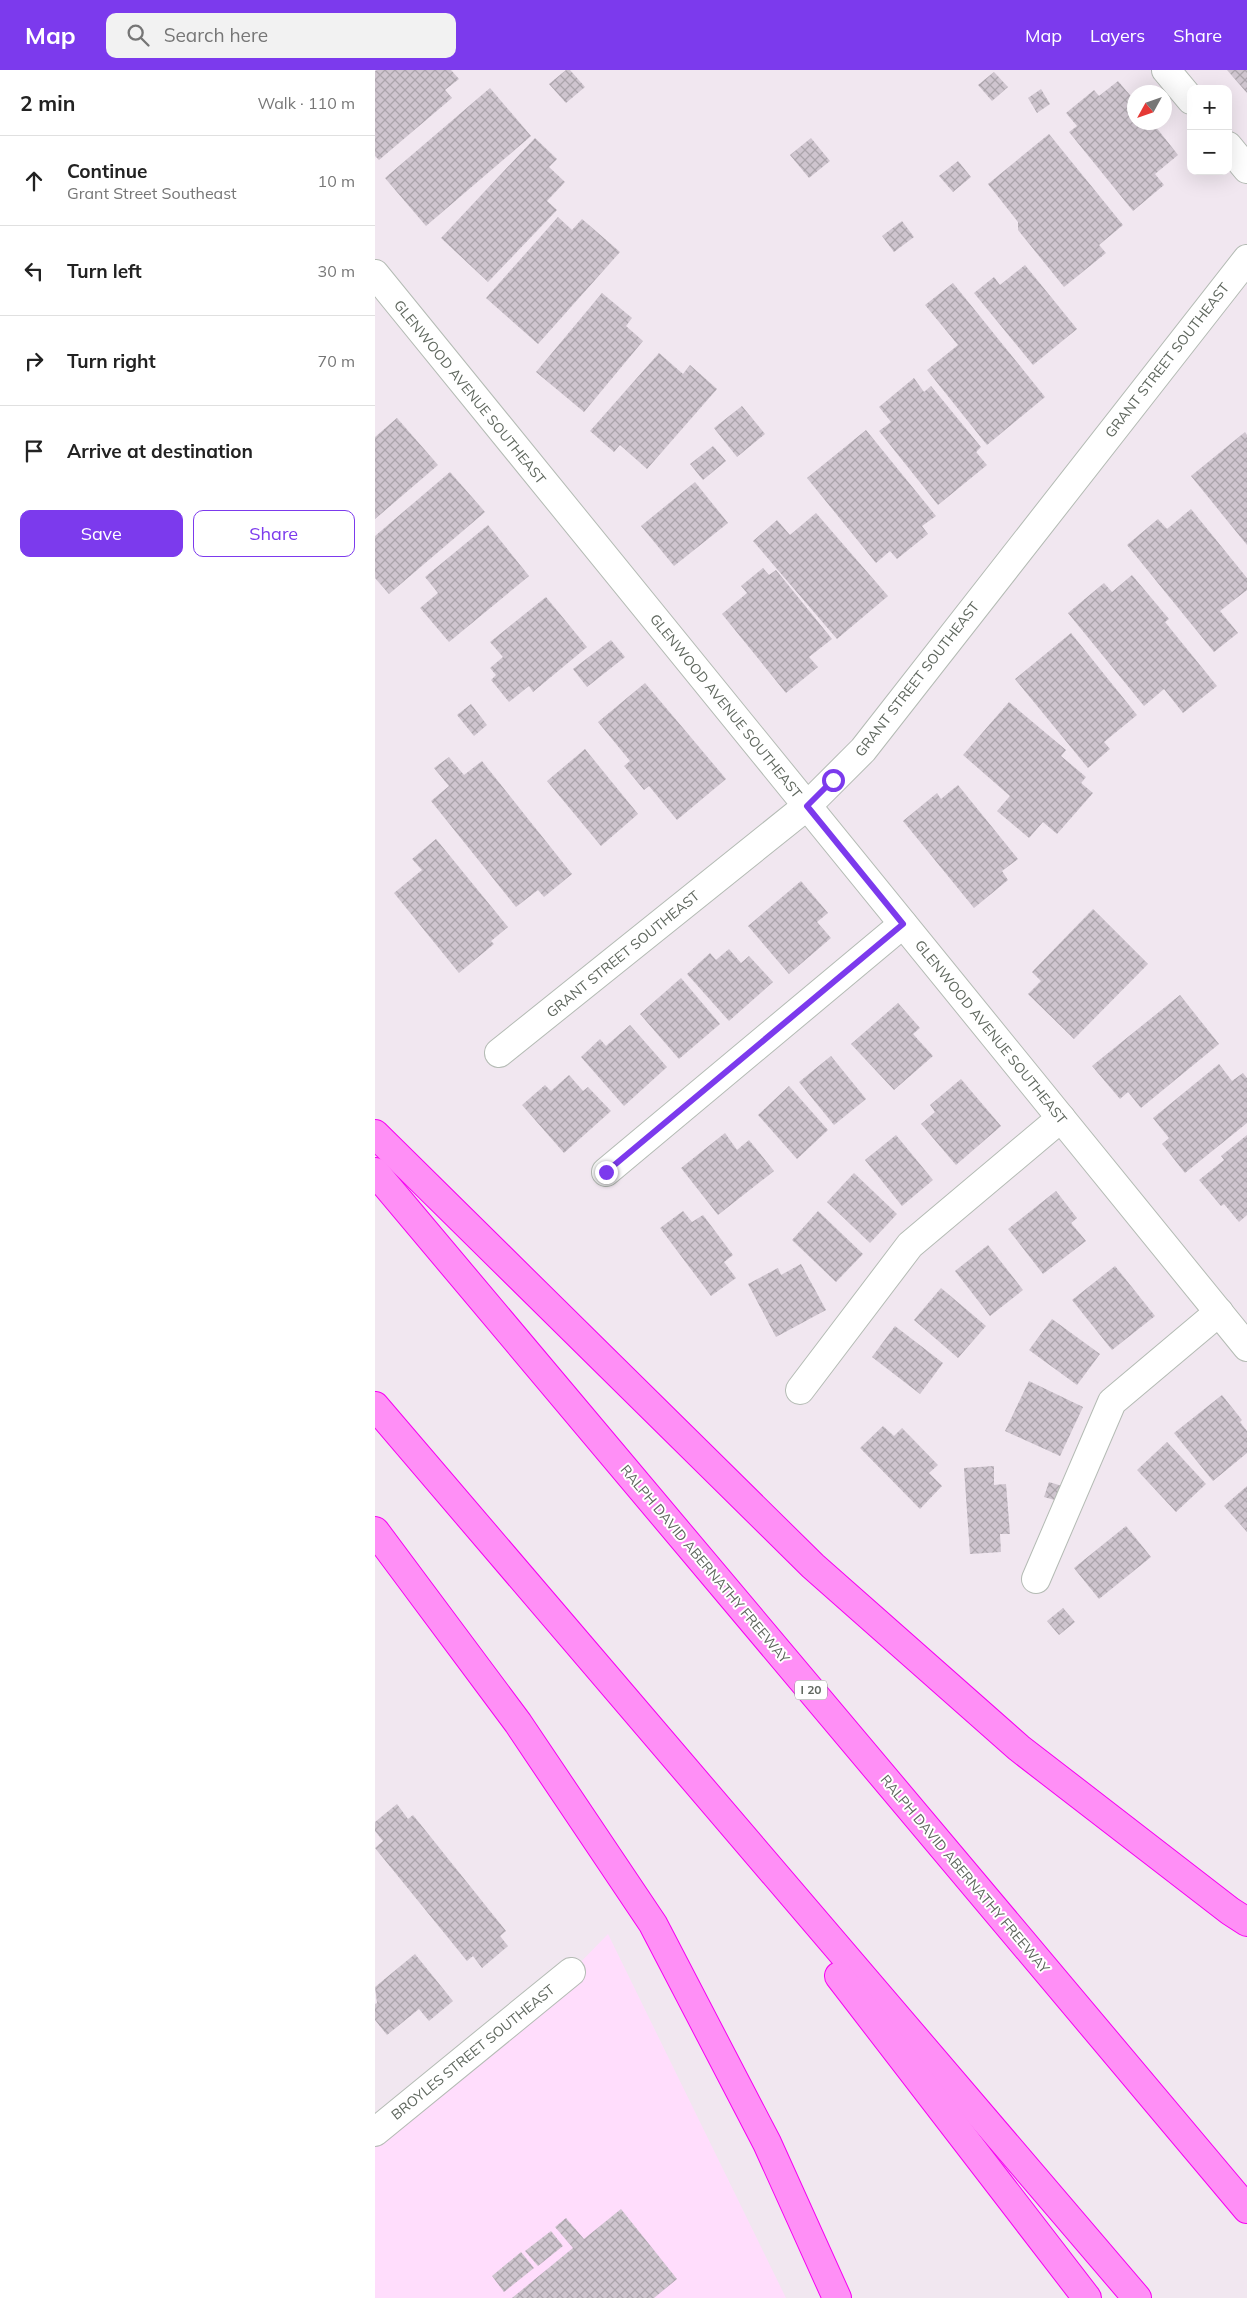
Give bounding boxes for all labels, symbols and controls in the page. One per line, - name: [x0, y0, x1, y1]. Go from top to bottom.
- search box: [106, 13, 456, 58]
- text: Map: [25, 20, 76, 50]
- icon: search: [124, 21, 152, 49]
- text: Search here: [164, 23, 268, 47]
- text: Map: [1025, 24, 1062, 47]
- text: Layers: [1090, 24, 1145, 47]
- text: Share: [1173, 24, 1222, 47]
- north arrow: [1127, 85, 1172, 130]
- map controls: [1187, 85, 1232, 175]
- button: +: [1187, 85, 1232, 130]
- text: 2 min: [20, 90, 75, 116]
- text: Walk · 110 m: [257, 93, 355, 113]
- button: −: [1187, 130, 1232, 175]
- text: Continue: [67, 159, 147, 183]
- icon: ahead: [20, 167, 48, 195]
- text: 10 m: [318, 171, 355, 191]
- text: Grant Street Southeast: [67, 183, 237, 203]
- icon: left: [20, 257, 48, 285]
- text: Turn left: [67, 259, 142, 283]
- text: 30 m: [318, 261, 355, 281]
- street label: GRANT STREET SOUTHEAST: [1101, 278, 1233, 441]
- street label: GLENWOOD AVENUE SOUTHEAST: [390, 296, 550, 488]
- icon: right: [20, 347, 48, 375]
- text: Turn right: [67, 349, 156, 373]
- text: 70 m: [318, 351, 355, 371]
- icon: arrive: [20, 437, 48, 465]
- text: Arrive at destination: [67, 439, 253, 463]
- button: Save: [20, 510, 183, 557]
- button: Share: [193, 510, 355, 557]
- street label: GRANT STREET SOUTHEAST: [851, 597, 983, 760]
- street label: GLENWOOD AVENUE SOUTHEAST: [646, 610, 806, 802]
- route start: [822, 769, 845, 792]
- street label: GRANT STREET SOUTHEAST: [543, 886, 704, 1021]
- street label: GLENWOOD AVENUE SOUTHEAST: [911, 936, 1071, 1128]
- route end: [595, 1161, 618, 1184]
- street label: RALPH DAVID ABERNATHY FREEWAY: [617, 1461, 794, 1667]
- road number: I 20: [795, 1680, 827, 1700]
- street label: RALPH DAVID ABERNATHY FREEWAY: [877, 1771, 1054, 1977]
- street label: BROYLES STREET SOUTHEAST: [388, 1980, 559, 2124]

